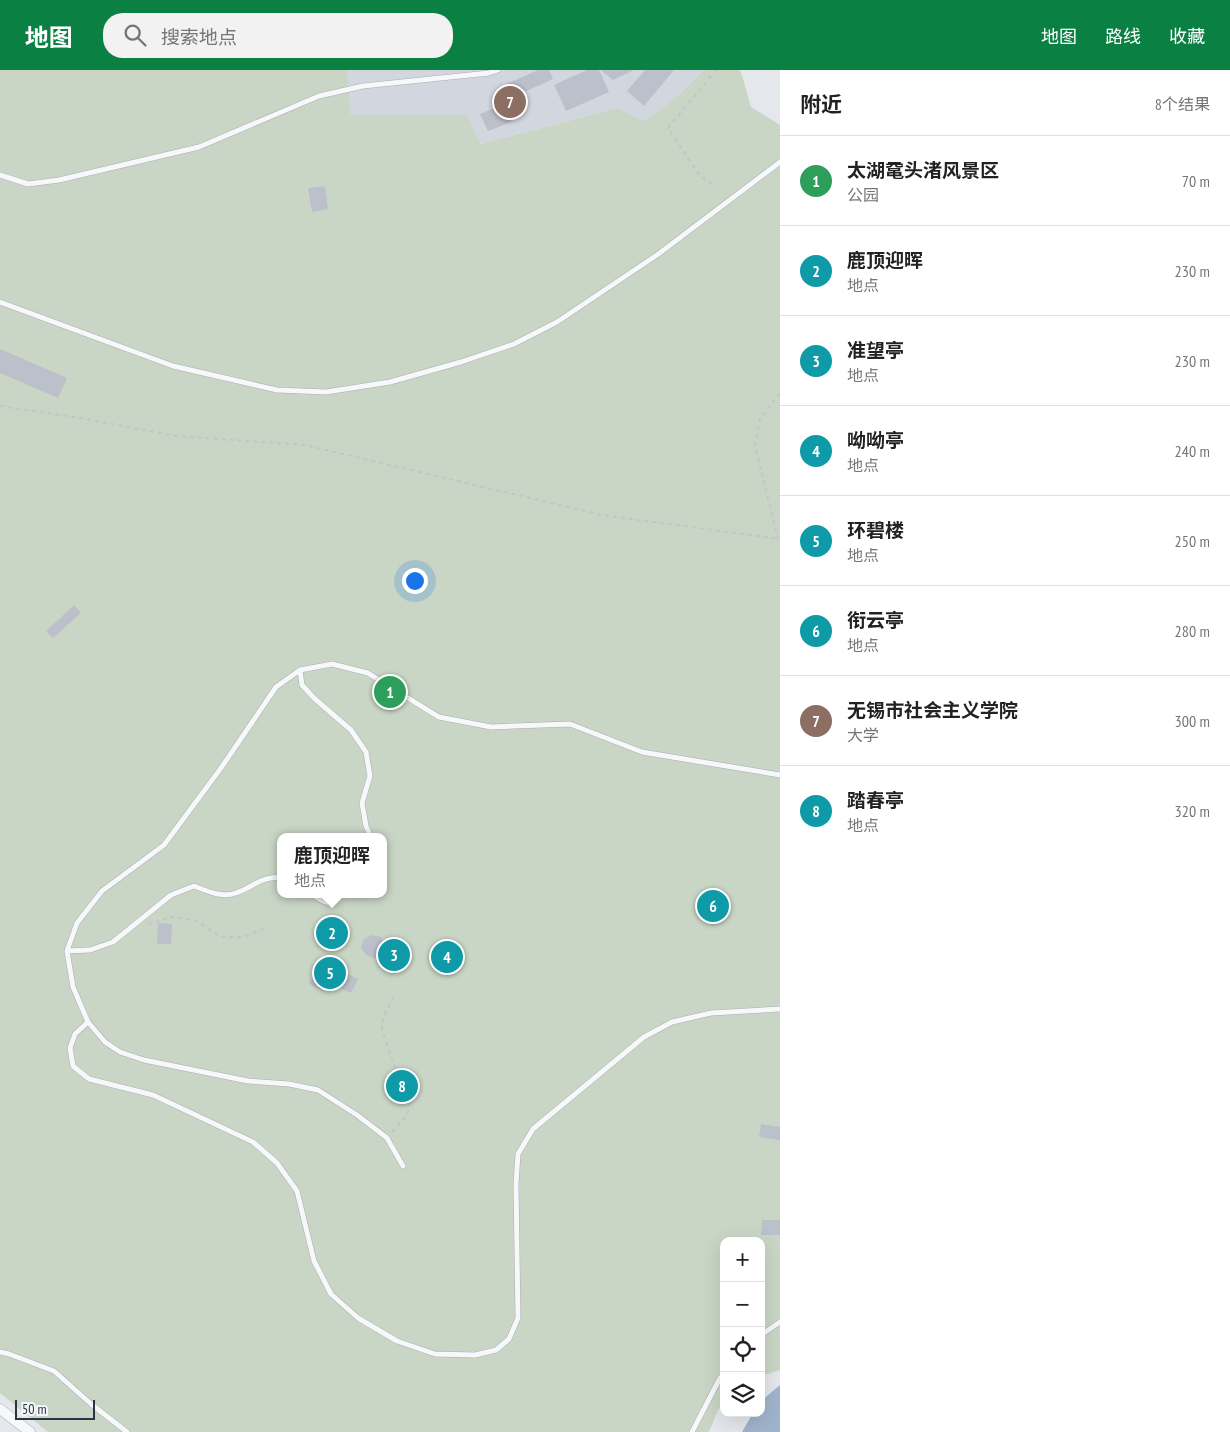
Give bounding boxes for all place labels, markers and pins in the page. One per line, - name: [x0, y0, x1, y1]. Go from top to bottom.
- pin: 7: [494, 83, 526, 121]
- pin: 1: [374, 673, 406, 711]
- pin: 6: [697, 887, 729, 925]
- pin: 2: [316, 914, 348, 952]
- pin: 3: [378, 936, 410, 974]
- pin: 4: [431, 938, 463, 976]
- pin: 5: [314, 954, 346, 992]
- pin: 8: [386, 1067, 418, 1105]

